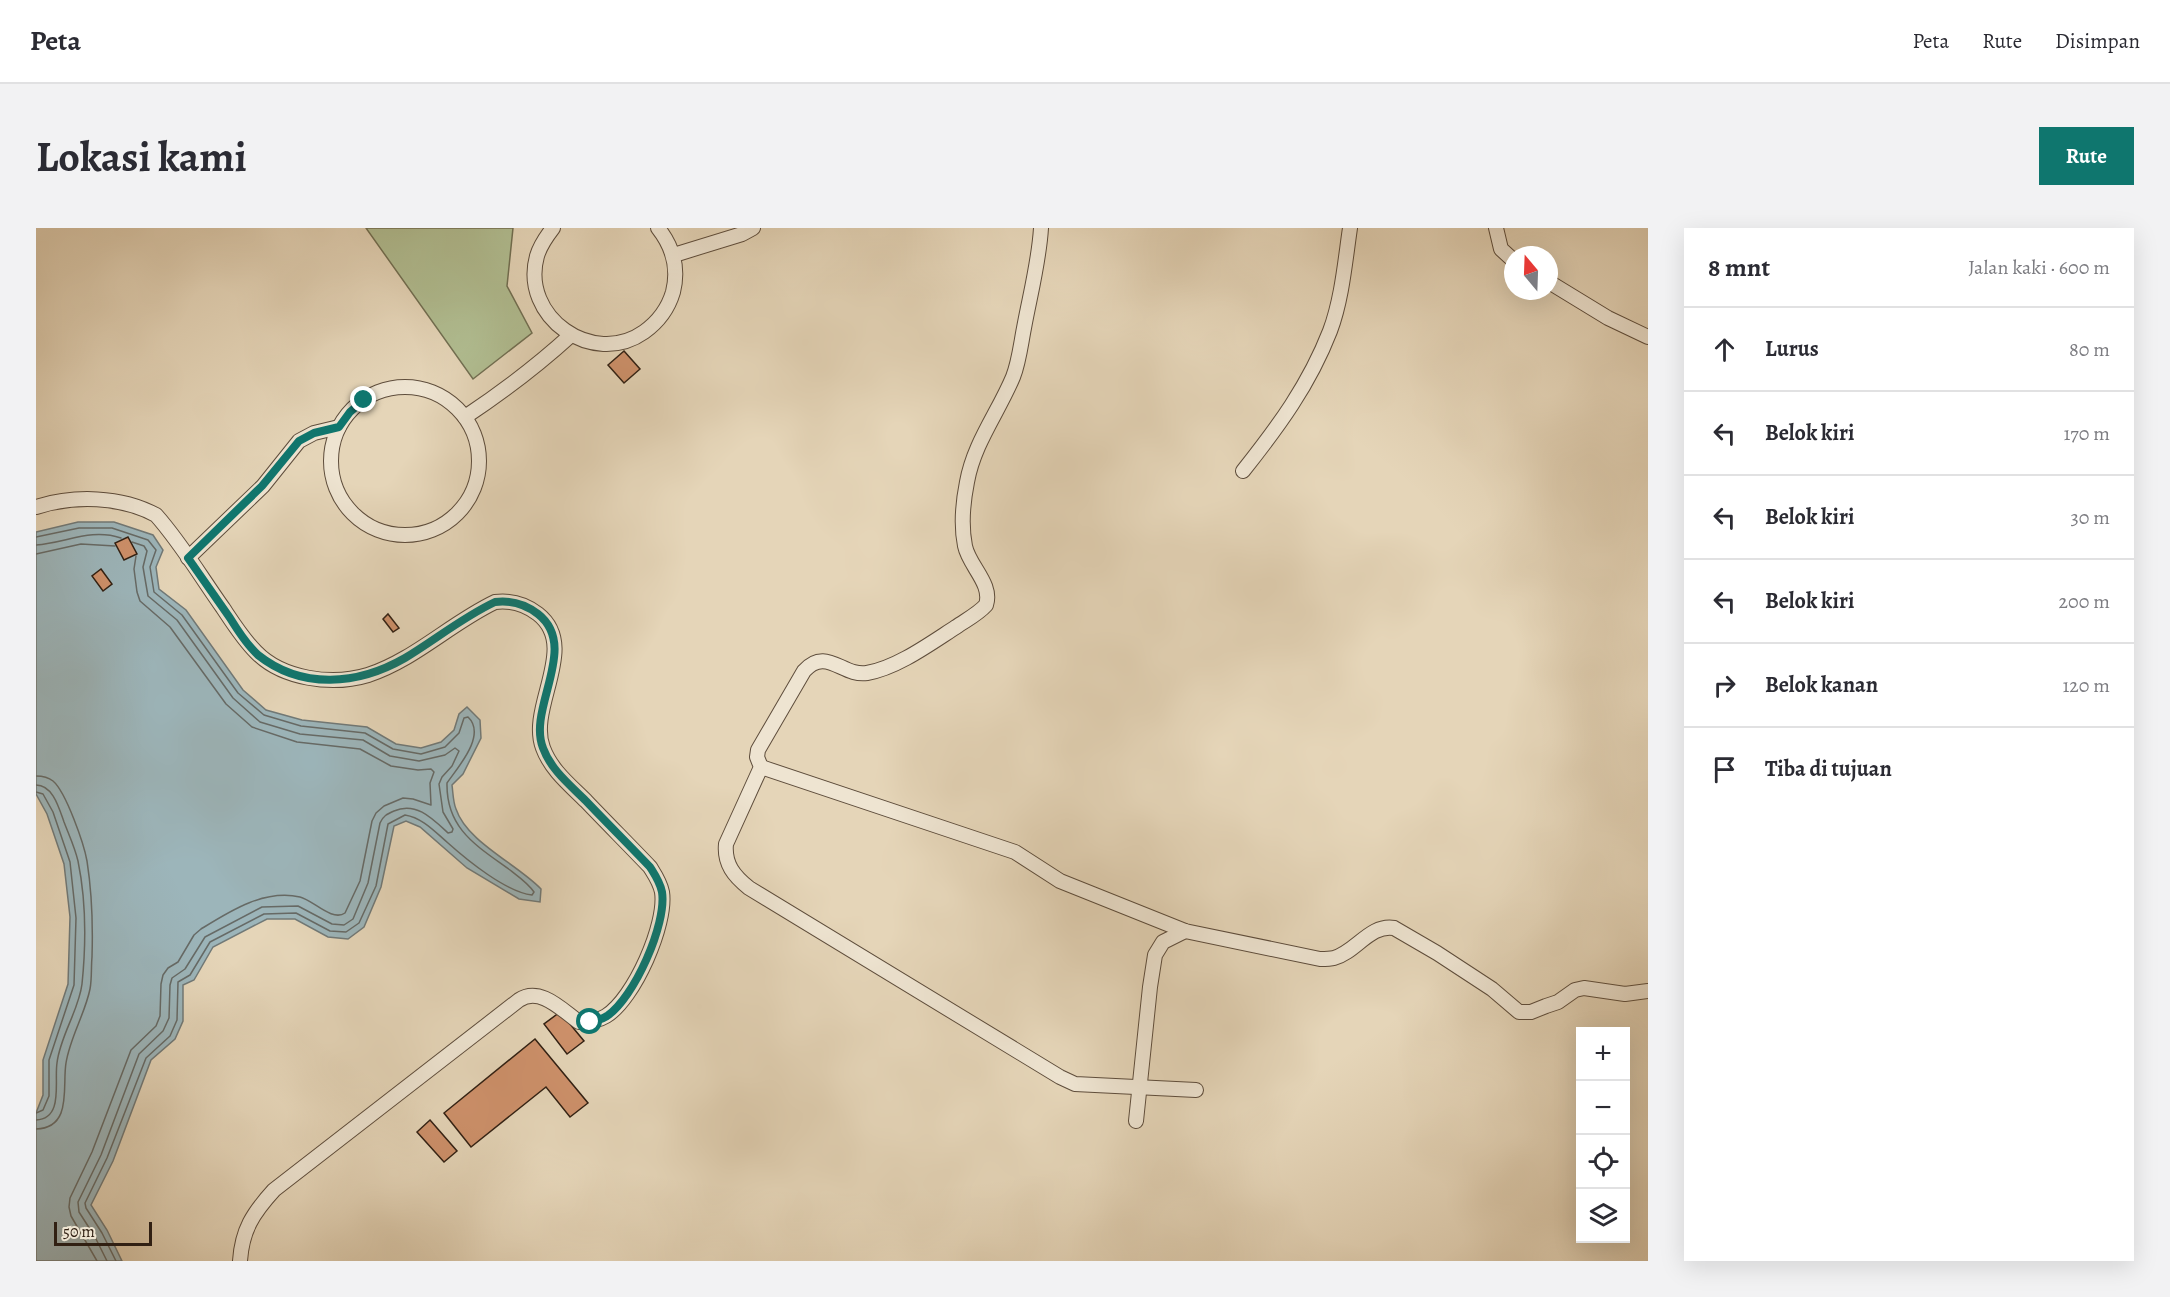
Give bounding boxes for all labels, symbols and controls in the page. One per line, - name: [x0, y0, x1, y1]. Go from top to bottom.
- text: Peta: [30, 22, 81, 60]
- text: Peta: [1912, 27, 1949, 55]
- text: Rute: [1982, 27, 2022, 55]
- text: Disimpan: [2055, 27, 2140, 55]
- button: Rute: [2039, 127, 2134, 185]
- text: Lokasi kami: [36, 128, 247, 185]
- north arrow: [1504, 246, 1558, 300]
- text: 8 mnt: [1708, 250, 1770, 285]
- text: Jalan kaki · 600 m: [1968, 254, 2110, 281]
- icon: ahead: [1708, 333, 1741, 366]
- text: Lurus: [1765, 334, 1819, 364]
- text: 80 m: [2069, 336, 2110, 363]
- route end: [350, 386, 376, 412]
- icon: left: [1708, 417, 1741, 450]
- text: Belok kiri: [1765, 418, 1854, 448]
- text: 170 m: [2064, 420, 2110, 447]
- icon: left: [1708, 501, 1741, 534]
- text: Belok kiri: [1765, 502, 1854, 532]
- text: 30 m: [2070, 504, 2110, 531]
- icon: left: [1708, 585, 1741, 618]
- text: Belok kiri: [1765, 586, 1854, 616]
- text: 200 m: [2059, 588, 2110, 615]
- icon: right: [1708, 669, 1741, 702]
- text: Belok kanan: [1765, 670, 1878, 700]
- text: 120 m: [2062, 672, 2110, 699]
- icon: arrive: [1708, 753, 1741, 786]
- text: Tiba di tujuan: [1765, 754, 1892, 784]
- route start: [576, 1008, 602, 1034]
- map controls: [1576, 1027, 1630, 1243]
- button: +: [1576, 1027, 1630, 1081]
- button: −: [1576, 1081, 1630, 1135]
- button: locate: [1576, 1135, 1630, 1189]
- button: layers: [1576, 1189, 1630, 1243]
- scale bar: [54, 1219, 152, 1246]
- text: 50 m: [63, 1221, 95, 1243]

